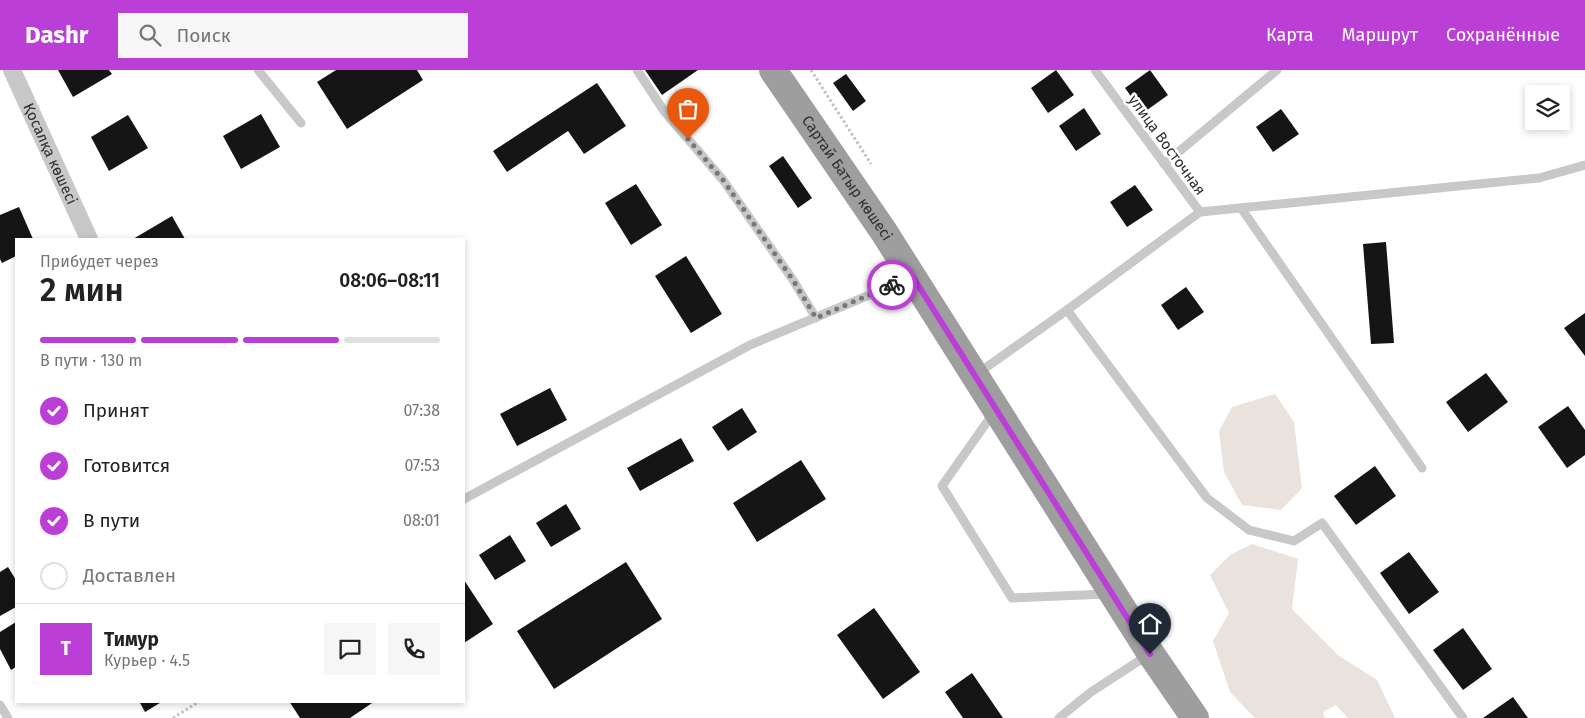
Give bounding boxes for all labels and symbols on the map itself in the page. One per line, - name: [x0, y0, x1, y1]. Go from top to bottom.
- pin: [667, 88, 709, 139]
- street label: улица Восточная: [1125, 91, 1209, 199]
- street label: Қосалқа көшесі: [19, 100, 81, 207]
- street label: Сартай Батыр көшесі: [798, 112, 896, 244]
- courier: [867, 260, 917, 310]
- pin: [1129, 603, 1171, 654]

